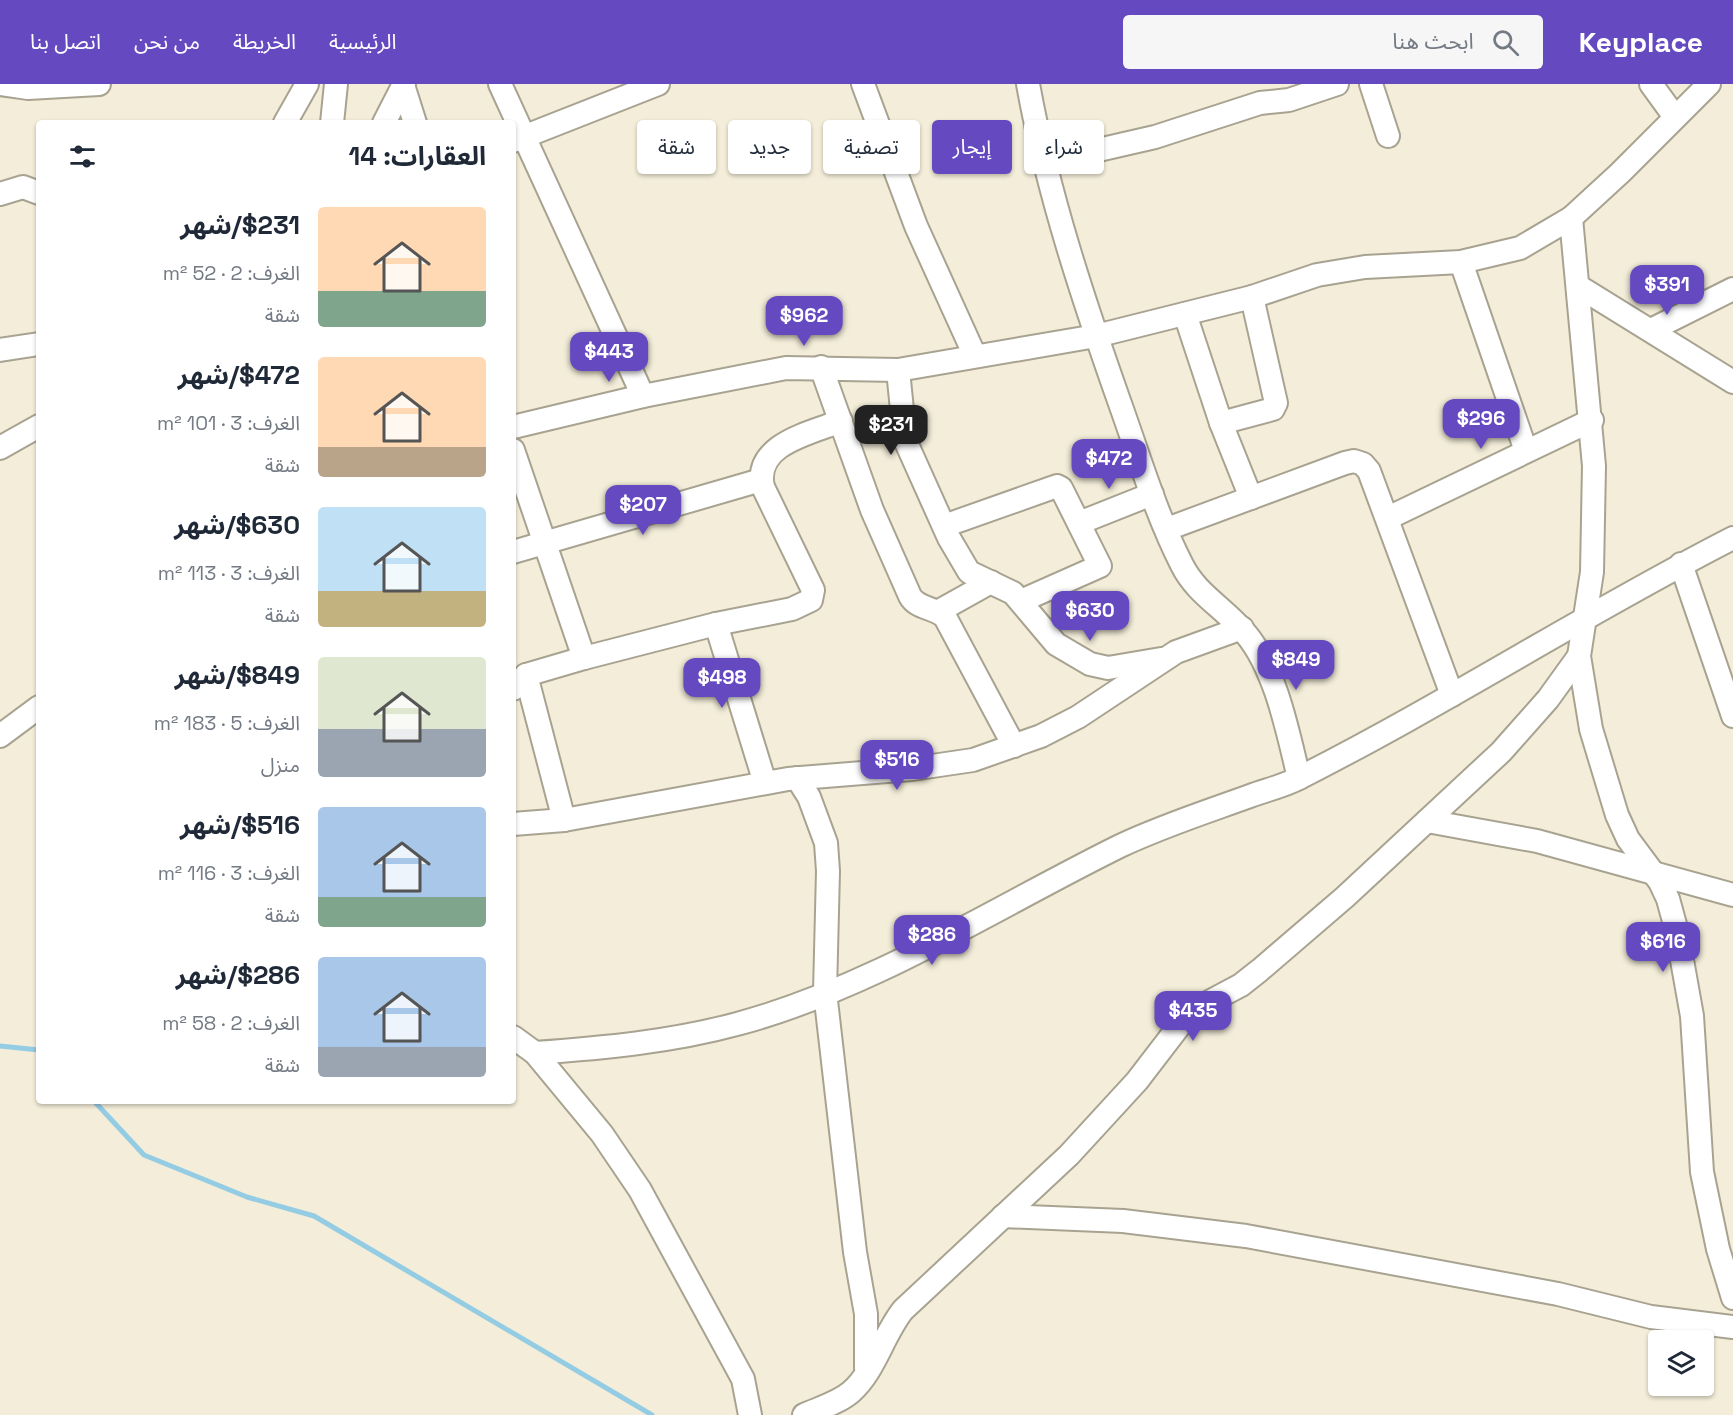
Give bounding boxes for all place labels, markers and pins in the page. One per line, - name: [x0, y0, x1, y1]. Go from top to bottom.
- pin: $391: [1631, 265, 1703, 316]
- pin: $962: [768, 296, 840, 347]
- pin: $443: [573, 332, 645, 383]
- pin: $296: [1445, 399, 1517, 450]
- pin: $231: [855, 405, 927, 456]
- pin: $472: [1073, 439, 1145, 490]
- pin: $207: [607, 485, 679, 536]
- pin: $630: [1054, 591, 1126, 642]
- pin: $849: [1260, 640, 1332, 691]
- pin: $498: [686, 658, 758, 709]
- pin: $516: [861, 740, 933, 791]
- pin: $286: [896, 915, 968, 966]
- pin: $616: [1627, 922, 1699, 973]
- pin: $435: [1157, 991, 1229, 1042]

